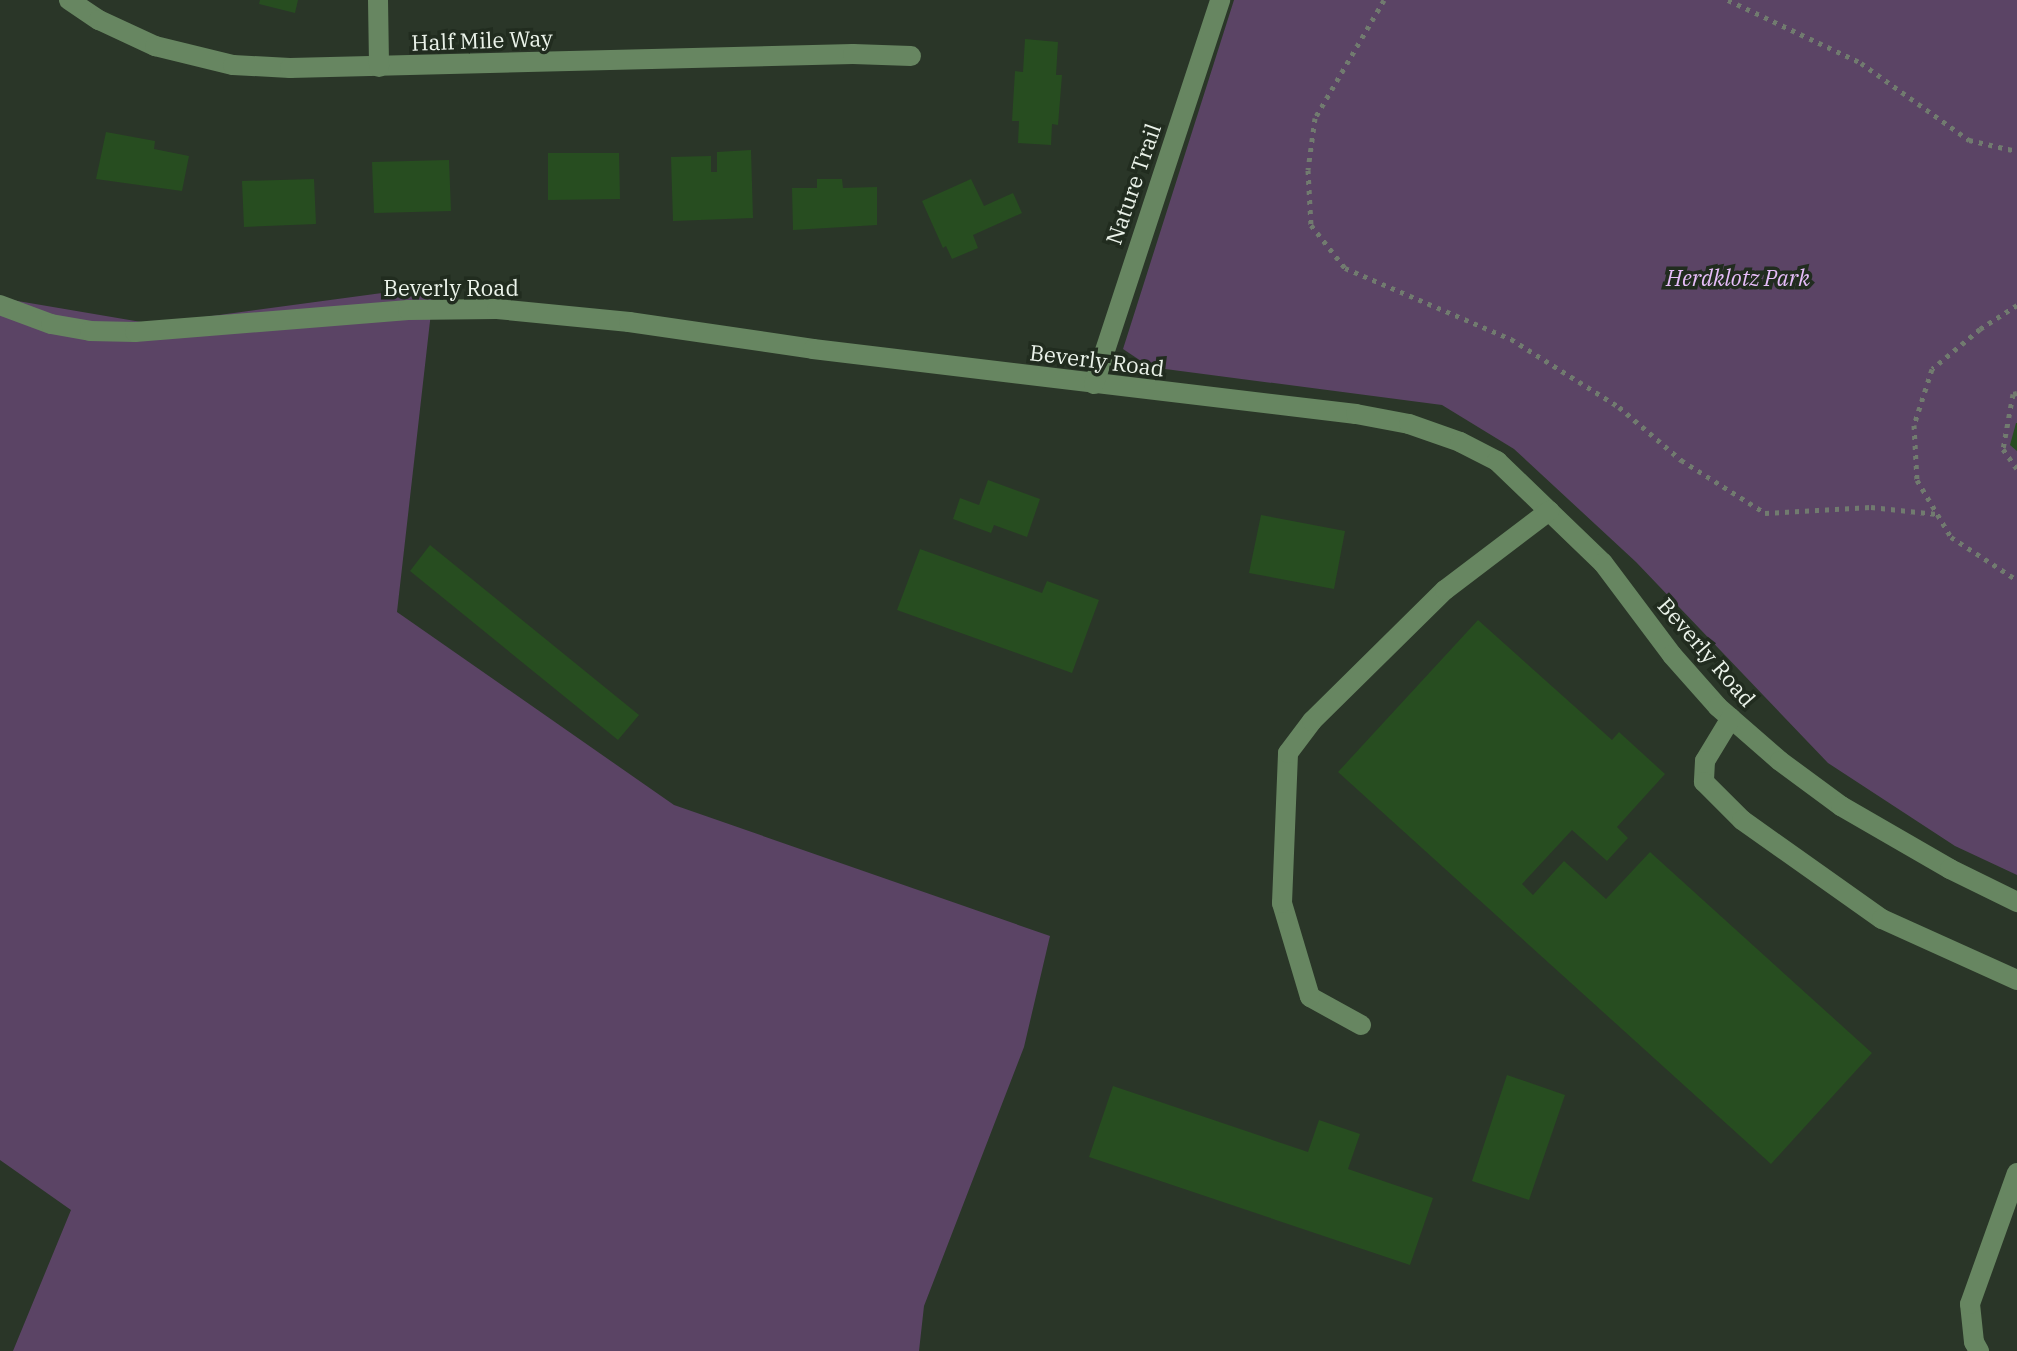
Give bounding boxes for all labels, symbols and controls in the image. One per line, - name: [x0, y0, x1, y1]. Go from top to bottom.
- street label: Half Mile Way: [411, 24, 553, 56]
- street label: Nature Trail: [1100, 120, 1166, 248]
- park label: Herdklotz Park: [1666, 265, 1810, 291]
- street label: Beverly Road: [383, 275, 519, 301]
- street label: Beverly Road: [1028, 339, 1166, 381]
- street label: Beverly Road: [1653, 592, 1761, 712]

